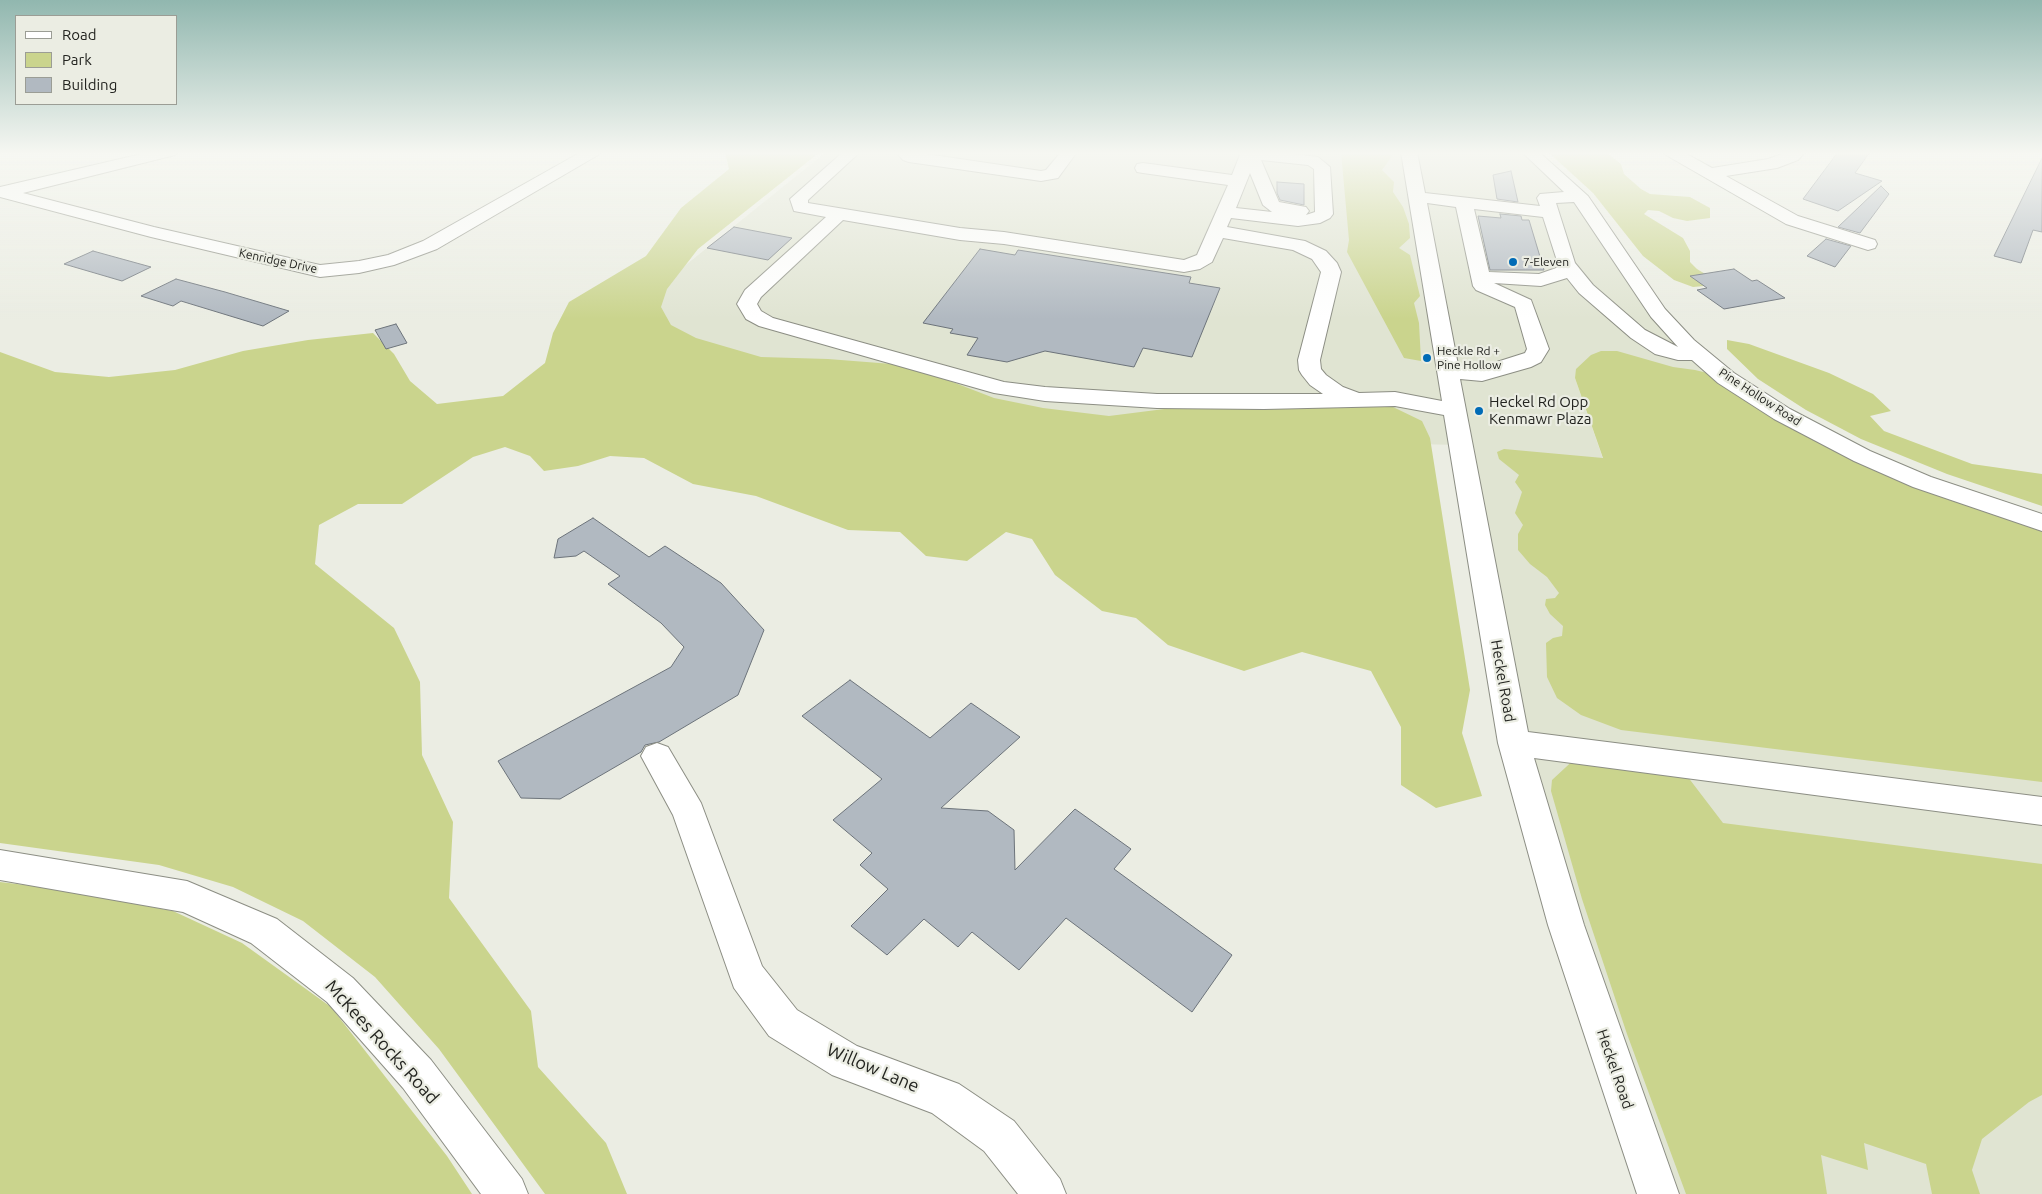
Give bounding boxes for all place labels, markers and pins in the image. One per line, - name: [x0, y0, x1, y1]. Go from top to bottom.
- place label: 7-Eleven: [1523, 255, 1569, 269]
- marker: 7-Eleven: [1507, 256, 1519, 268]
- place label: Heckle Rd + Pine Hollow: [1437, 344, 1501, 372]
- marker: Heckle Rd + Pine Hollow: [1421, 352, 1433, 364]
- place label: Heckel Rd Opp Kenmawr Plaza: [1489, 393, 1591, 428]
- marker: Heckel Rd Opp Kenmawr Plaza: [1473, 405, 1485, 417]

